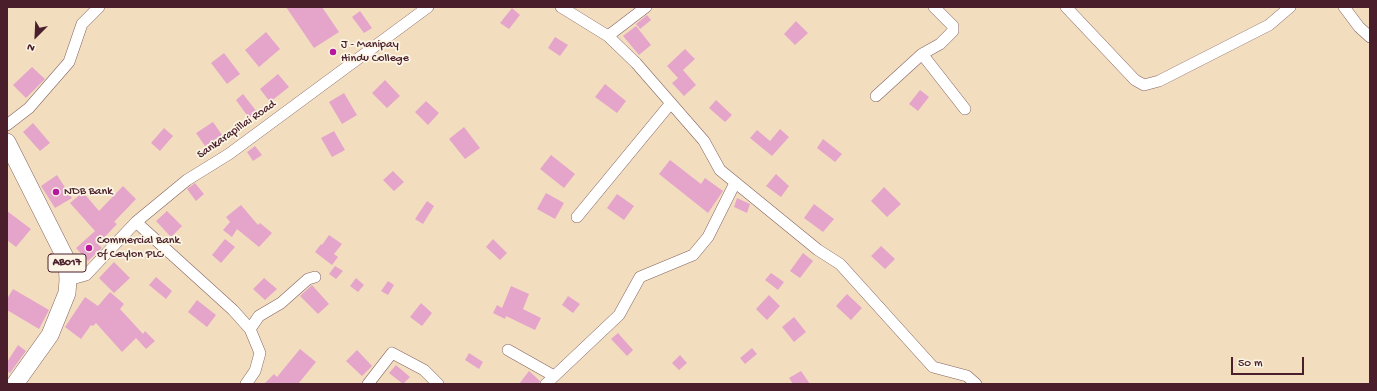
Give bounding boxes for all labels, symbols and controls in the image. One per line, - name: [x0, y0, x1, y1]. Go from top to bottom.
- north arrow: [16, 16, 56, 56]
- place label: J - Manipay Hindu College: [341, 38, 409, 66]
- text: N: [25, 40, 37, 54]
- marker: J - Manipay Hindu College: [328, 47, 338, 57]
- street label: Sankarapillai Road: [195, 97, 279, 163]
- place label: NDB Bank: [64, 185, 112, 199]
- marker: NDB Bank: [51, 187, 61, 197]
- place label: Commercial Bank of Ceylon PLC: [97, 234, 180, 262]
- marker: Commercial Bank of Ceylon PLC: [84, 243, 94, 253]
- road number: AB017: [48, 254, 86, 272]
- scale bar: [1233, 349, 1306, 375]
- text: 50 m: [1238, 357, 1263, 371]

